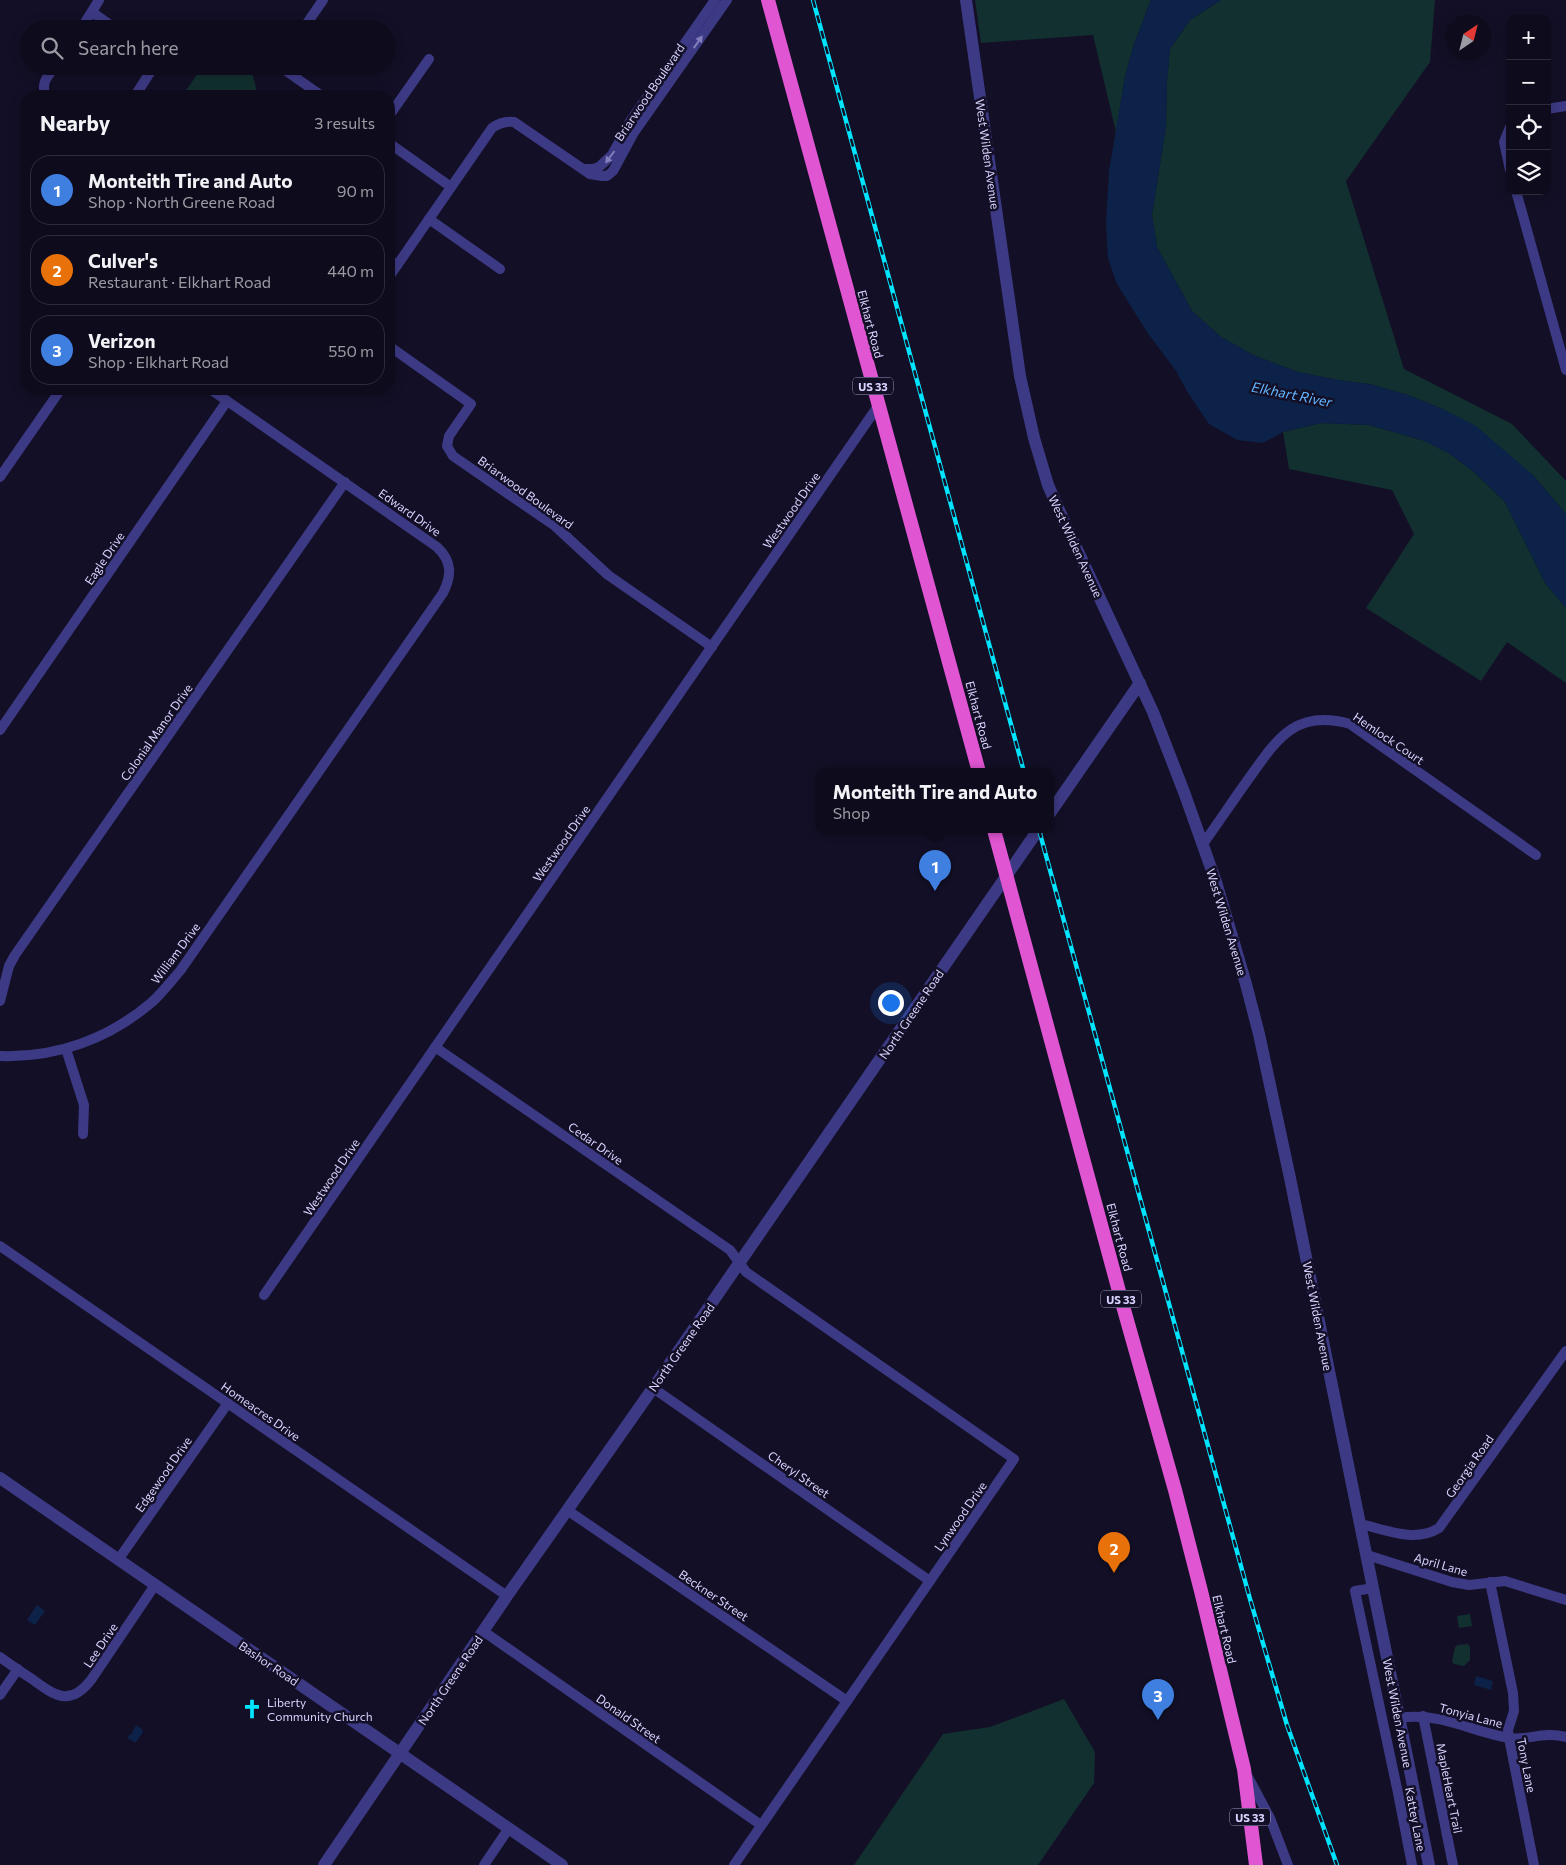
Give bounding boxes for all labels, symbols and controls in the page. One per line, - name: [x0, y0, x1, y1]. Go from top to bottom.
- north arrow: [1446, 15, 1491, 60]
- map controls: [1506, 15, 1551, 195]
- button: +: [1506, 15, 1551, 60]
- search box: [20, 20, 395, 75]
- icon: search: [38, 34, 66, 62]
- one-way arrow: [693, 35, 703, 49]
- text: Search here: [78, 36, 178, 59]
- street label: Briarwood Boulevard: [611, 41, 687, 143]
- button: −: [1506, 60, 1551, 105]
- street label: West Wilden Avenue: [973, 98, 1003, 210]
- button: locate: [1506, 105, 1551, 150]
- text: Nearby: [40, 110, 110, 135]
- text: 3 results: [314, 113, 375, 132]
- one-way arrow: [605, 150, 615, 163]
- button: layers: [1506, 150, 1551, 195]
- text: Monteith Tire and Auto: [88, 169, 293, 192]
- text: 1: [53, 181, 61, 200]
- text: 90 m: [337, 181, 374, 200]
- text: Shop · North Greene Road: [88, 192, 275, 211]
- text: Culver's: [88, 249, 158, 272]
- text: 2: [52, 261, 62, 280]
- text: 440 m: [327, 261, 374, 280]
- text: Restaurant · Elkhart Road: [88, 272, 271, 291]
- street label: Elkhart Road: [855, 288, 887, 360]
- text: Verizon: [88, 329, 155, 352]
- text: 3: [52, 341, 62, 360]
- text: 550 m: [328, 341, 374, 360]
- text: Shop · Elkhart Road: [88, 352, 229, 371]
- road number: US 33: [853, 378, 893, 394]
- water label: Elkhart River: [1250, 378, 1334, 410]
- street label: Briarwood Boulevard: [476, 453, 576, 531]
- street label: Westwood Drive: [759, 469, 823, 551]
- street label: Edward Drive: [376, 485, 444, 539]
- street label: West Wilden Avenue: [1046, 493, 1106, 599]
- street label: Eagle Drive: [81, 529, 127, 587]
- street label: Elkhart Road: [963, 679, 995, 751]
- street label: Colonial Manor Drive: [117, 681, 195, 783]
- street label: Hemlock Court: [1351, 709, 1427, 767]
- popup: [816, 768, 1054, 833]
- text: Monteith Tire and Auto: [833, 780, 1037, 803]
- street label: Westwood Drive: [529, 802, 593, 884]
- text: Shop: [833, 803, 870, 822]
- pin: 1: [919, 850, 951, 891]
- street label: West Wilden Avenue: [1204, 867, 1250, 977]
- street label: William Drive: [148, 920, 202, 986]
- street label: North Greene Road: [876, 967, 946, 1061]
- your location: [878, 990, 904, 1016]
- street label: Cedar Drive: [566, 1119, 626, 1167]
- street label: Westwood Drive: [300, 1136, 362, 1218]
- street label: Elkhart Road: [1104, 1201, 1136, 1273]
- street label: West Wilden Avenue: [1301, 1260, 1335, 1372]
- road number: US 33: [1101, 1290, 1141, 1308]
- street label: North Greene Road: [645, 1300, 717, 1394]
- street label: Homeacres Drive: [219, 1379, 303, 1443]
- street label: Georgia Road: [1442, 1432, 1496, 1500]
- street label: Edgewood Drive: [132, 1434, 194, 1514]
- street label: Cheryl Street: [766, 1448, 832, 1500]
- street label: Lynwood Drive: [931, 1479, 989, 1553]
- pin: 2: [1098, 1532, 1130, 1573]
- street label: April Lane: [1413, 1550, 1469, 1578]
- street label: Beckner Street: [677, 1567, 751, 1623]
- street label: Elkhart Road: [1210, 1593, 1240, 1665]
- street label: Lee Drive: [80, 1620, 120, 1670]
- street label: North Greene Road: [415, 1633, 485, 1727]
- street label: Bashor Road: [237, 1638, 301, 1688]
- street label: West Wilden Avenue: [1381, 1657, 1415, 1769]
- pin: 3: [1142, 1679, 1174, 1720]
- street label: Donald Street: [594, 1691, 664, 1745]
- place label: Liberty Community Church: [267, 1695, 373, 1723]
- church icon: Liberty Community Church: [241, 1698, 263, 1720]
- street label: Tonyia Lane: [1438, 1700, 1504, 1730]
- street label: Tony Lane: [1515, 1736, 1539, 1794]
- street label: MapleHeart Trail: [1434, 1742, 1466, 1834]
- street label: Kattey Lane: [1403, 1786, 1429, 1852]
- road number: US 33: [1230, 1808, 1270, 1825]

